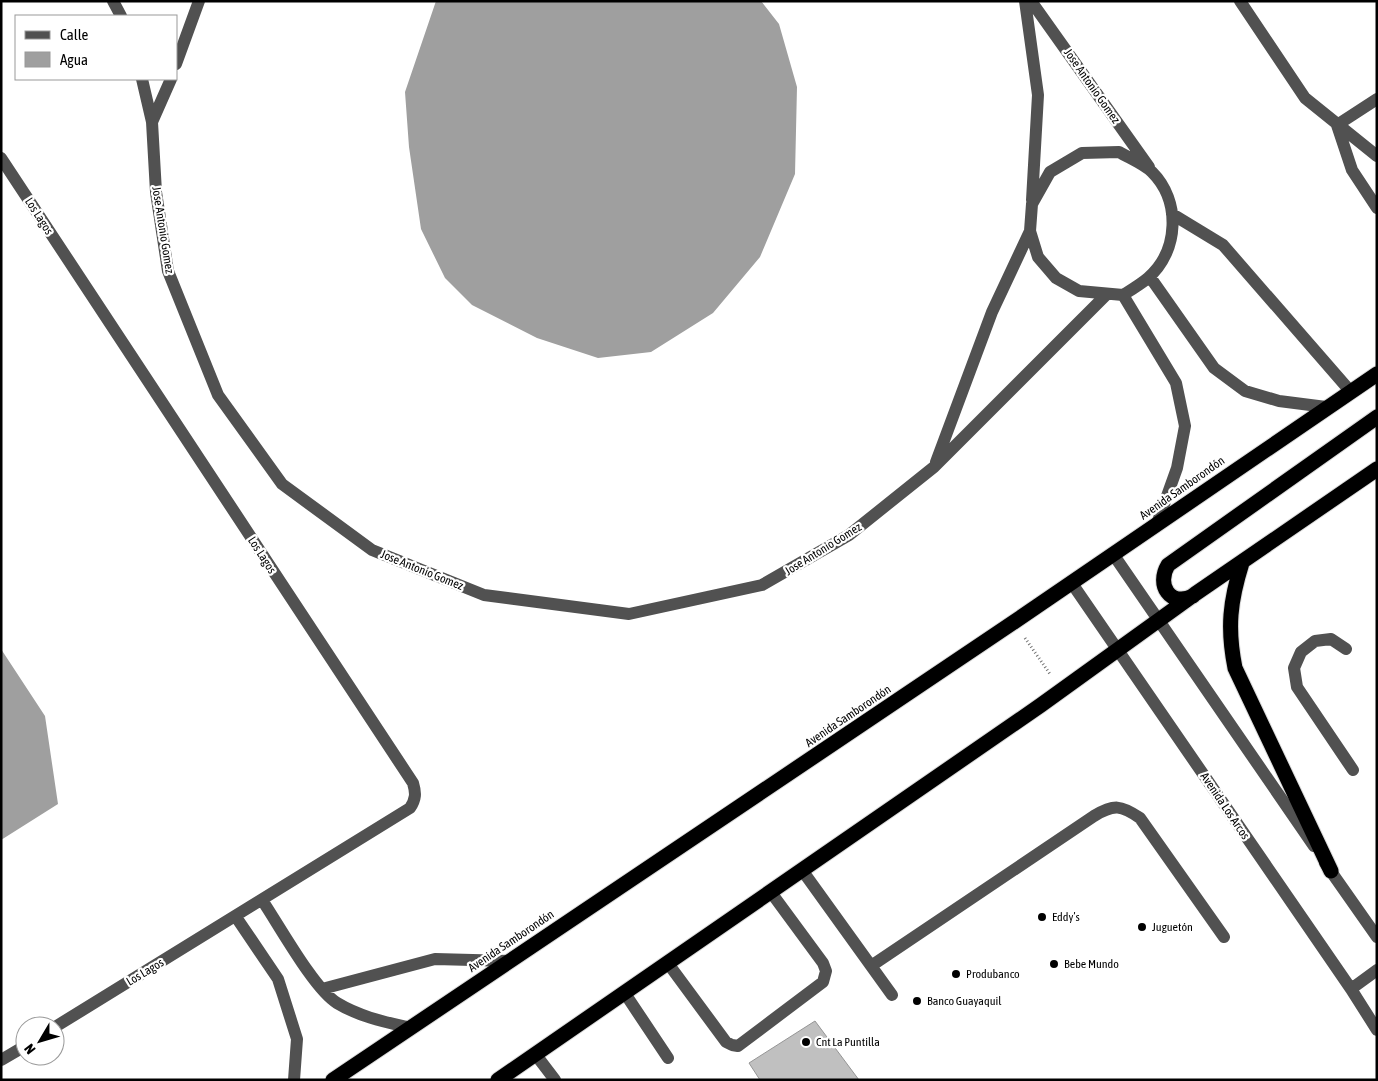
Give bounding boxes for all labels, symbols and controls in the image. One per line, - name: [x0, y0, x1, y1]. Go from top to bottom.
- legend: [15, 15, 178, 80]
- text: Calle: [60, 26, 89, 43]
- street label: Jose Antonio Gomez: [1061, 46, 1123, 127]
- text: Agua: [60, 51, 88, 68]
- street label: Jose Antonio Gomez: [149, 186, 177, 275]
- street label: Los Lagos: [22, 195, 56, 237]
- street label: Avenida Samborondón: [1137, 453, 1227, 523]
- street label: Jose Antonio Gomez: [782, 519, 864, 578]
- street label: Los Lagos: [245, 534, 279, 576]
- street label: Jose Antonio Gomez: [379, 547, 466, 593]
- street label: Avenida Samborondón: [802, 682, 894, 750]
- street label: Avenida Los Arcos: [1198, 770, 1252, 842]
- street label: Avenida Samborondón: [465, 907, 557, 975]
- place label: Eddy’s: [1052, 910, 1080, 924]
- marker: Eddy’s: [1036, 911, 1048, 923]
- place label: Juguetón: [1152, 920, 1193, 934]
- marker: Juguetón: [1136, 921, 1148, 933]
- street label: Los Lagos: [124, 955, 166, 989]
- place label: Bebe Mundo: [1064, 957, 1119, 971]
- marker: Bebe Mundo: [1048, 958, 1060, 970]
- place label: Produbanco: [966, 967, 1020, 981]
- marker: Produbanco: [950, 968, 962, 980]
- place label: Banco Guayaquil: [927, 994, 1002, 1008]
- marker: Banco Guayaquil: [911, 995, 923, 1007]
- north arrow: [15, 1016, 65, 1066]
- place label: Cnt La Puntilla: [816, 1035, 880, 1049]
- marker: Cnt La Puntilla: [800, 1036, 812, 1048]
- text: N: [21, 1041, 39, 1057]

